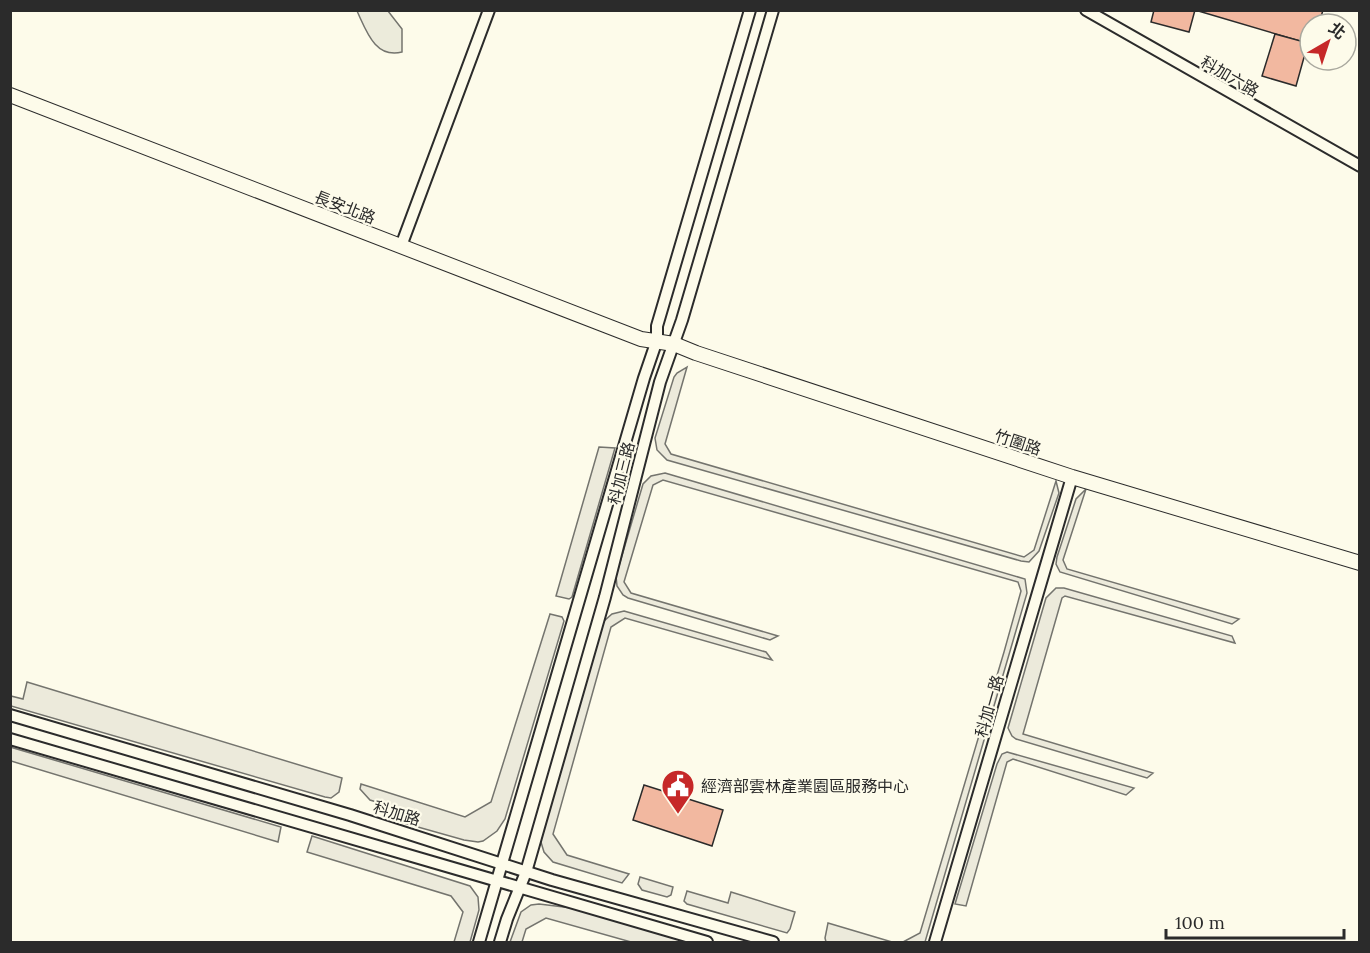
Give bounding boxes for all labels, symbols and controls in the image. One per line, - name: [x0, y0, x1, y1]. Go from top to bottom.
- north arrow: [1298, 12, 1358, 72]
- text: 北: [1325, 18, 1350, 43]
- street label: 科加六路: [1197, 51, 1263, 101]
- street label: 長安北路: [312, 186, 378, 228]
- street label: 竹圍路: [992, 425, 1044, 459]
- street label: 科加三路: [604, 440, 638, 506]
- street label: 科加一路: [971, 672, 1007, 740]
- public building icon: 經濟部雲林產業園區服務中心: [660, 768, 696, 815]
- place label: 經濟部雲林產業園區服務中心: [701, 776, 909, 796]
- street label: 科加路: [371, 796, 423, 830]
- scale bar: [1166, 902, 1344, 940]
- text: 100 m: [1175, 911, 1225, 934]

